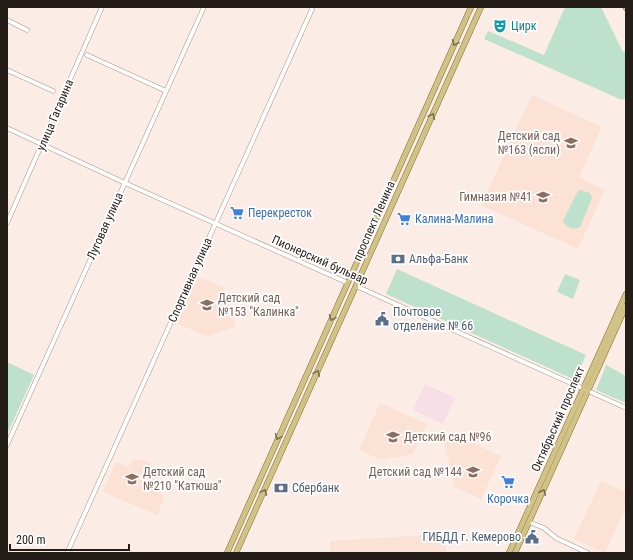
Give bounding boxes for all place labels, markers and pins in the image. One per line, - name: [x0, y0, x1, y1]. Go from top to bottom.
- theatre icon: Цирк: [492, 18, 508, 34]
- place label: Цирк: [511, 19, 537, 33]
- place label: Детский сад №163 (ясли): [498, 129, 561, 157]
- school or university icon: Детский сад №163 (ясли): [563, 135, 579, 151]
- school or university icon: Гимназия №41: [535, 189, 551, 205]
- place label: Гимназия №41: [459, 190, 532, 204]
- supermarket icon: Перекресток: [229, 205, 245, 221]
- place label: Перекресток: [248, 206, 312, 220]
- supermarket icon: Калина-Малина: [396, 211, 412, 227]
- place label: Калина-Малина: [415, 212, 494, 226]
- bank icon: Альфа-Банк: [390, 251, 406, 267]
- place label: Альфа-Банк: [409, 252, 469, 266]
- place label: Детский сад №153 "Калинка": [218, 291, 299, 319]
- school or university icon: Детский сад №153 "Калинка": [199, 297, 215, 313]
- place label: Почтовое отделение № 66: [393, 305, 473, 333]
- public building icon: Почтовое отделение № 66: [374, 311, 390, 327]
- school or university icon: Детский сад №96: [385, 429, 401, 445]
- place label: Детский сад №96: [404, 430, 491, 444]
- school or university icon: Детский сад №144: [465, 464, 481, 480]
- place label: Детский сад №210 "Катюша": [143, 465, 222, 493]
- place label: Детский сад №144: [369, 465, 462, 479]
- school or university icon: Детский сад №210 "Катюша": [124, 471, 140, 487]
- supermarket icon: Корочка: [500, 474, 516, 490]
- bank icon: Сбербанк: [273, 480, 289, 496]
- place label: Сбербанк: [292, 481, 340, 495]
- place label: Корочка: [487, 492, 529, 506]
- public building icon: ГИБДД г. Кемерово: [524, 529, 540, 545]
- place label: ГИБДД г. Кемерово: [422, 530, 521, 544]

